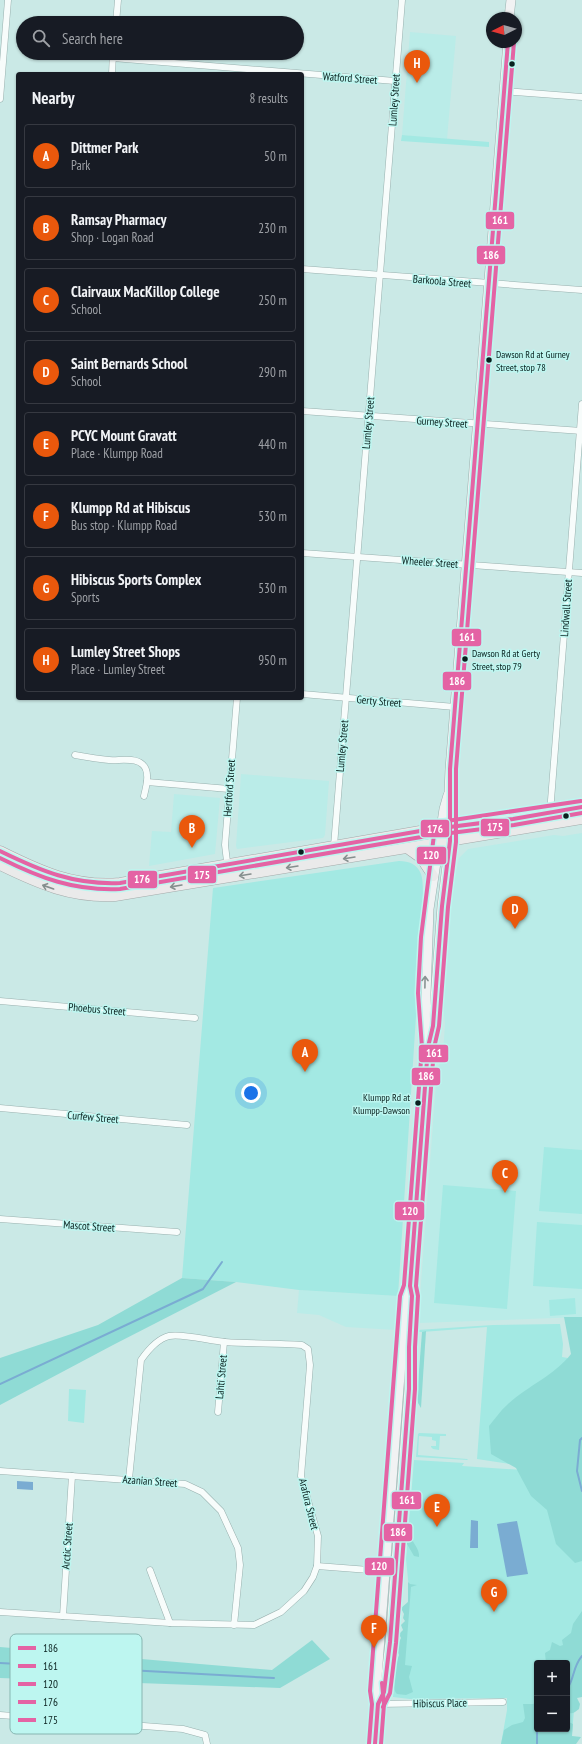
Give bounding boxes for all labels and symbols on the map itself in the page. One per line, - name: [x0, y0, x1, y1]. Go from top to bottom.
- north arrow: [486, 12, 522, 48]
- pin: H: [404, 50, 430, 83]
- unlabelled marker: [507, 59, 517, 69]
- street label: Watford Street: [322, 69, 378, 87]
- street label: Lumley Street: [385, 73, 403, 127]
- line badge: 161: [485, 211, 515, 230]
- text: 161: [492, 213, 508, 227]
- line badge: 186: [476, 245, 506, 265]
- text: 186: [483, 248, 499, 262]
- street label: Barkoola Street: [412, 271, 472, 291]
- place label: Dawson Rd at Gurney Street, stop 78: [496, 348, 570, 374]
- marker: Dawson Rd at Gurney Street, stop 78: [484, 355, 494, 365]
- street label: Lumley Street: [359, 396, 377, 450]
- street label: Gurney Street: [416, 413, 468, 431]
- street label: Wheeler Street: [401, 553, 459, 571]
- street label: Lindwall Street: [557, 579, 575, 637]
- line badge: 161: [451, 628, 482, 647]
- text: 161: [459, 630, 475, 644]
- place label: Dawson Rd at Gerty Street, stop 79: [472, 647, 540, 673]
- marker: Dawson Rd at Gerty Street, stop 79: [460, 654, 470, 664]
- line badge: 186: [442, 671, 472, 691]
- text: 186: [449, 674, 465, 688]
- street label: Gerty Street: [356, 692, 402, 710]
- street label: Lumley Street: [333, 719, 351, 773]
- street label: Hertford Street: [220, 759, 238, 817]
- unlabelled marker: [561, 811, 571, 821]
- pin: B: [179, 815, 205, 848]
- line badge: 175: [480, 818, 510, 837]
- line badge: 176: [420, 819, 450, 838]
- text: 175: [487, 820, 503, 834]
- text: 176: [427, 822, 443, 836]
- line badge: 120: [416, 846, 447, 865]
- unlabelled marker: [296, 847, 306, 857]
- text: 120: [423, 848, 439, 862]
- one-way arrow: [343, 854, 356, 862]
- one-way arrow: [286, 863, 299, 871]
- line badge: 175: [187, 865, 217, 884]
- text: 175: [194, 868, 210, 882]
- line badge: 176: [127, 870, 158, 889]
- one-way arrow: [239, 871, 252, 879]
- text: 176: [134, 872, 150, 886]
- one-way arrow: [42, 883, 55, 890]
- one-way arrow: [170, 883, 183, 891]
- pin: D: [502, 896, 528, 929]
- one-way arrow: [421, 976, 429, 989]
- street label: Phoebus Street: [68, 1000, 126, 1018]
- pin: A: [292, 1039, 318, 1072]
- line badge: 161: [418, 1044, 449, 1063]
- text: 161: [426, 1046, 442, 1060]
- line badge: 186: [411, 1067, 441, 1086]
- text: 186: [418, 1069, 434, 1083]
- your location: [241, 1083, 261, 1103]
- place label: Klumpp Rd at Klumpp-Dawson: [353, 1091, 410, 1117]
- marker: Klumpp Rd at Klumpp-Dawson: [413, 1098, 423, 1108]
- street label: Curfew Street: [67, 1108, 119, 1126]
- pin: C: [492, 1160, 518, 1193]
- line badge: 120: [394, 1201, 425, 1221]
- text: 120: [402, 1204, 418, 1218]
- street label: Mascot Street: [63, 1217, 115, 1235]
- street label: Lahti Street: [212, 1354, 230, 1400]
- street label: Azanian Street: [122, 1472, 178, 1490]
- street label: Arafura Street: [296, 1477, 322, 1531]
- line badge: 161: [391, 1491, 422, 1510]
- text: 161: [399, 1493, 415, 1507]
- pin: E: [424, 1494, 450, 1527]
- street label: Arctic Street: [58, 1522, 76, 1570]
- line badge: 186: [383, 1523, 413, 1542]
- text: 186: [390, 1525, 406, 1539]
- line badge: 120: [364, 1557, 395, 1576]
- text: 120: [371, 1559, 387, 1573]
- pin: G: [481, 1579, 507, 1612]
- pin: F: [361, 1615, 387, 1648]
- legend: [10, 1634, 142, 1734]
- text: 186: [43, 1641, 58, 1655]
- text: 161: [43, 1659, 58, 1673]
- text: 120: [43, 1677, 58, 1691]
- text: 176: [43, 1695, 58, 1709]
- street label: Hibiscus Place: [413, 1696, 468, 1710]
- text: 175: [43, 1713, 58, 1727]

